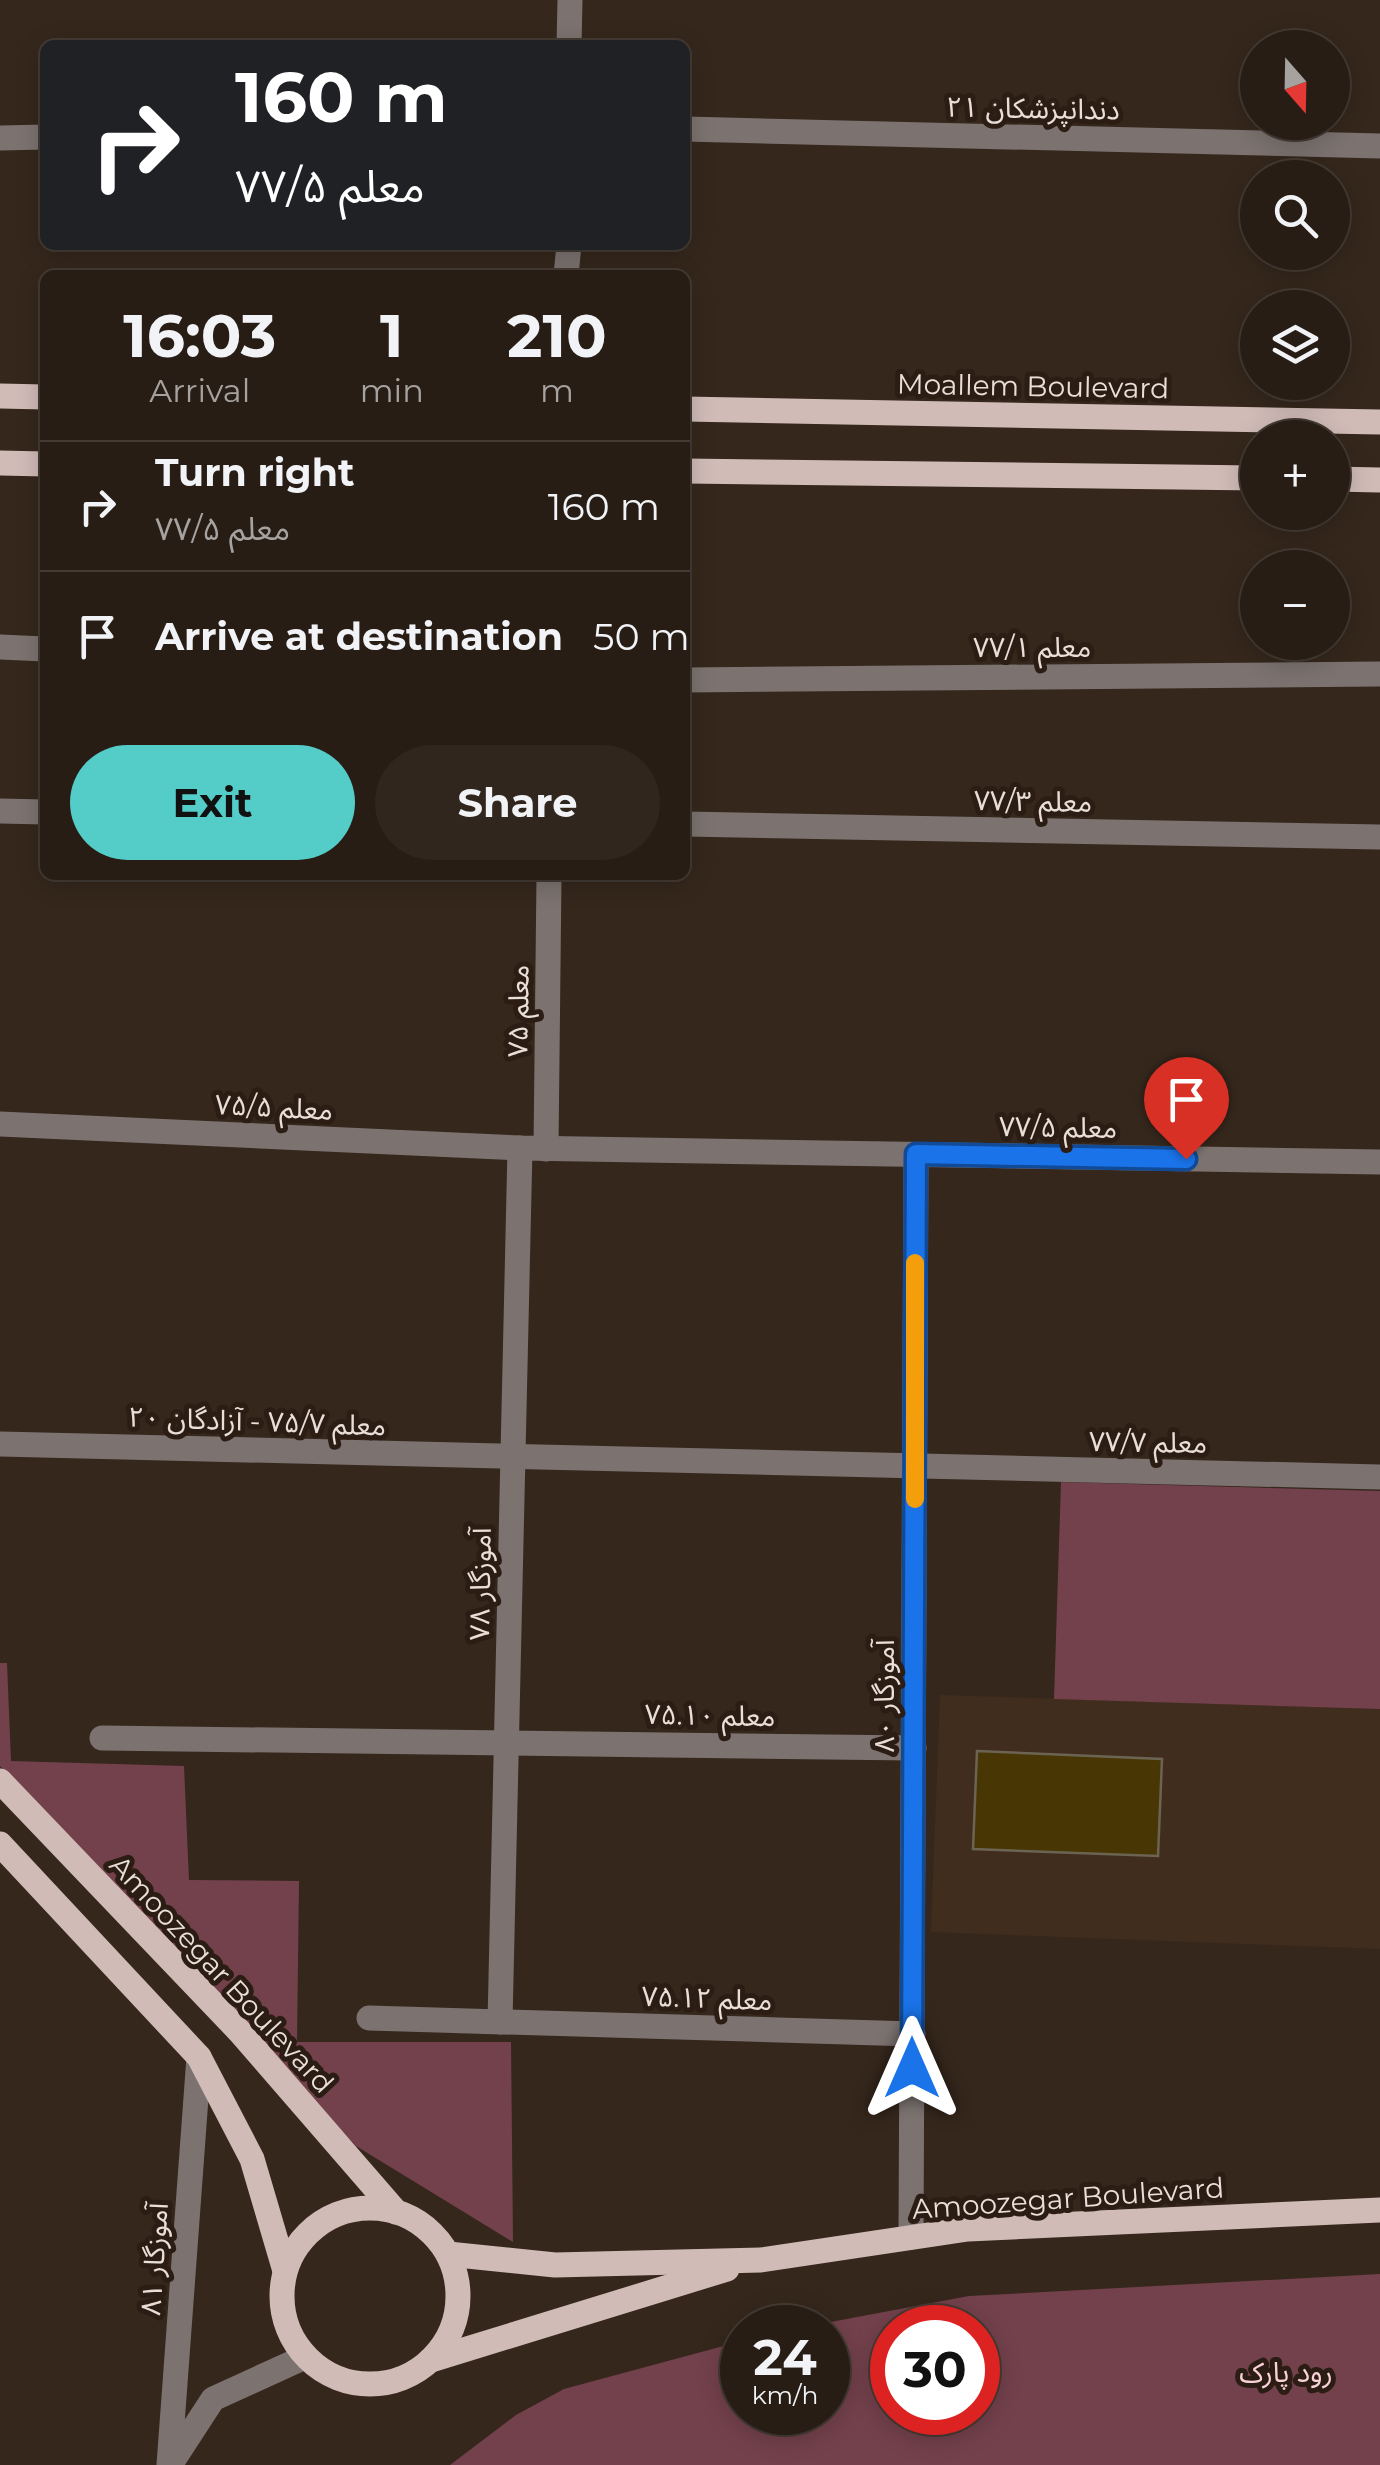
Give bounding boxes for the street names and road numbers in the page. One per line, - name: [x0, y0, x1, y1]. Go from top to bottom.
- street label: دندانپزشکان ۲۱: [946, 89, 1120, 128]
- street label: Moallem Boulevard: [897, 367, 1169, 405]
- street label: معلم ۷۷/۱: [973, 630, 1091, 669]
- street label: معلم ۷۷/۳: [974, 783, 1092, 824]
- street label: معلم ۷۵: [500, 964, 541, 1058]
- street label: معلم ۷۵/۵: [214, 1087, 334, 1132]
- street label: معلم ۷۷/۵: [999, 1109, 1117, 1150]
- street label: معلم ۷۵/۷ - آزادگان ۲۰: [127, 1400, 387, 1447]
- street label: معلم ۷۷/۷: [1089, 1424, 1207, 1465]
- street label: آموزگار ۷۸: [462, 1525, 498, 1641]
- street label: آموزگار ۸۰: [867, 1638, 901, 1753]
- street label: معلم ۷۵.۱۰: [644, 1697, 776, 1738]
- street label: Amoozegar Boulevard: [103, 1848, 341, 2100]
- street label: معلم ۷۵.۱۲: [641, 1979, 773, 2022]
- street label: Amoozegar Boulevard: [911, 2170, 1225, 2226]
- street label: ۸۱ آموزگار: [133, 2200, 175, 2317]

